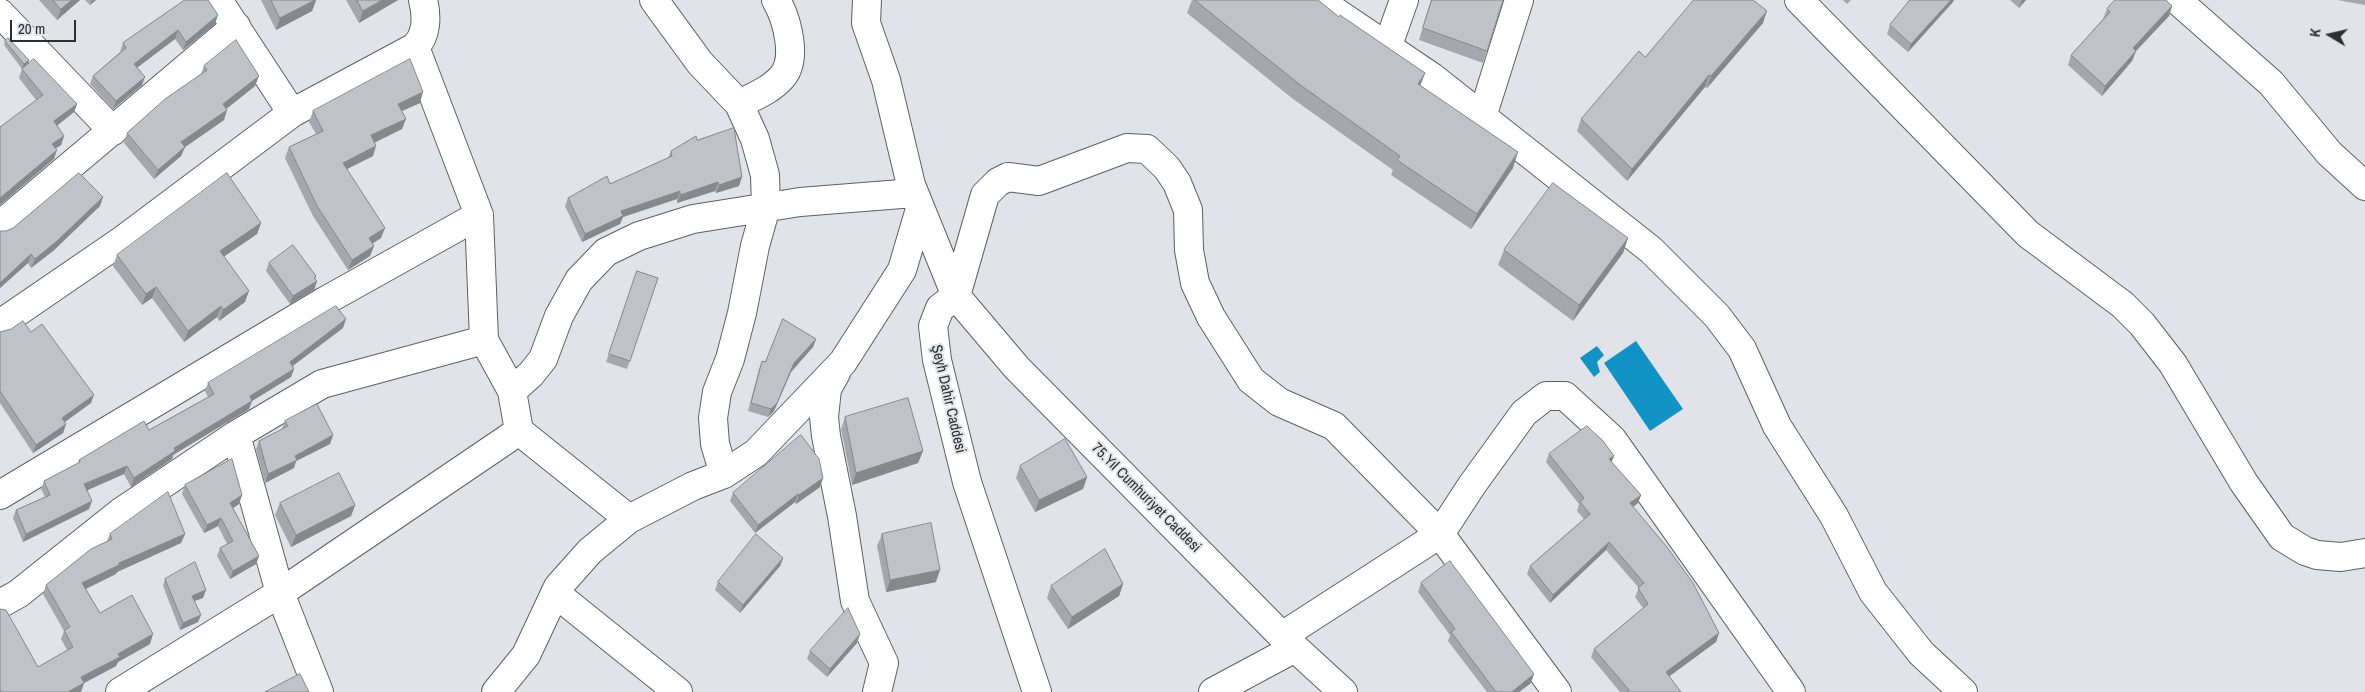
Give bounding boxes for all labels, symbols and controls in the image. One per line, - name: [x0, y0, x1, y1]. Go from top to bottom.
- scale bar: [12, 10, 79, 42]
- north arrow: [2305, 10, 2355, 60]
- text: 20 m: [18, 18, 45, 39]
- text: K: [2306, 27, 2325, 38]
- street label: Şeyh Dahir Caddesi: [927, 343, 969, 455]
- street label: 75.Yıl Cumhuriyet Caddesi: [1088, 440, 1204, 556]

